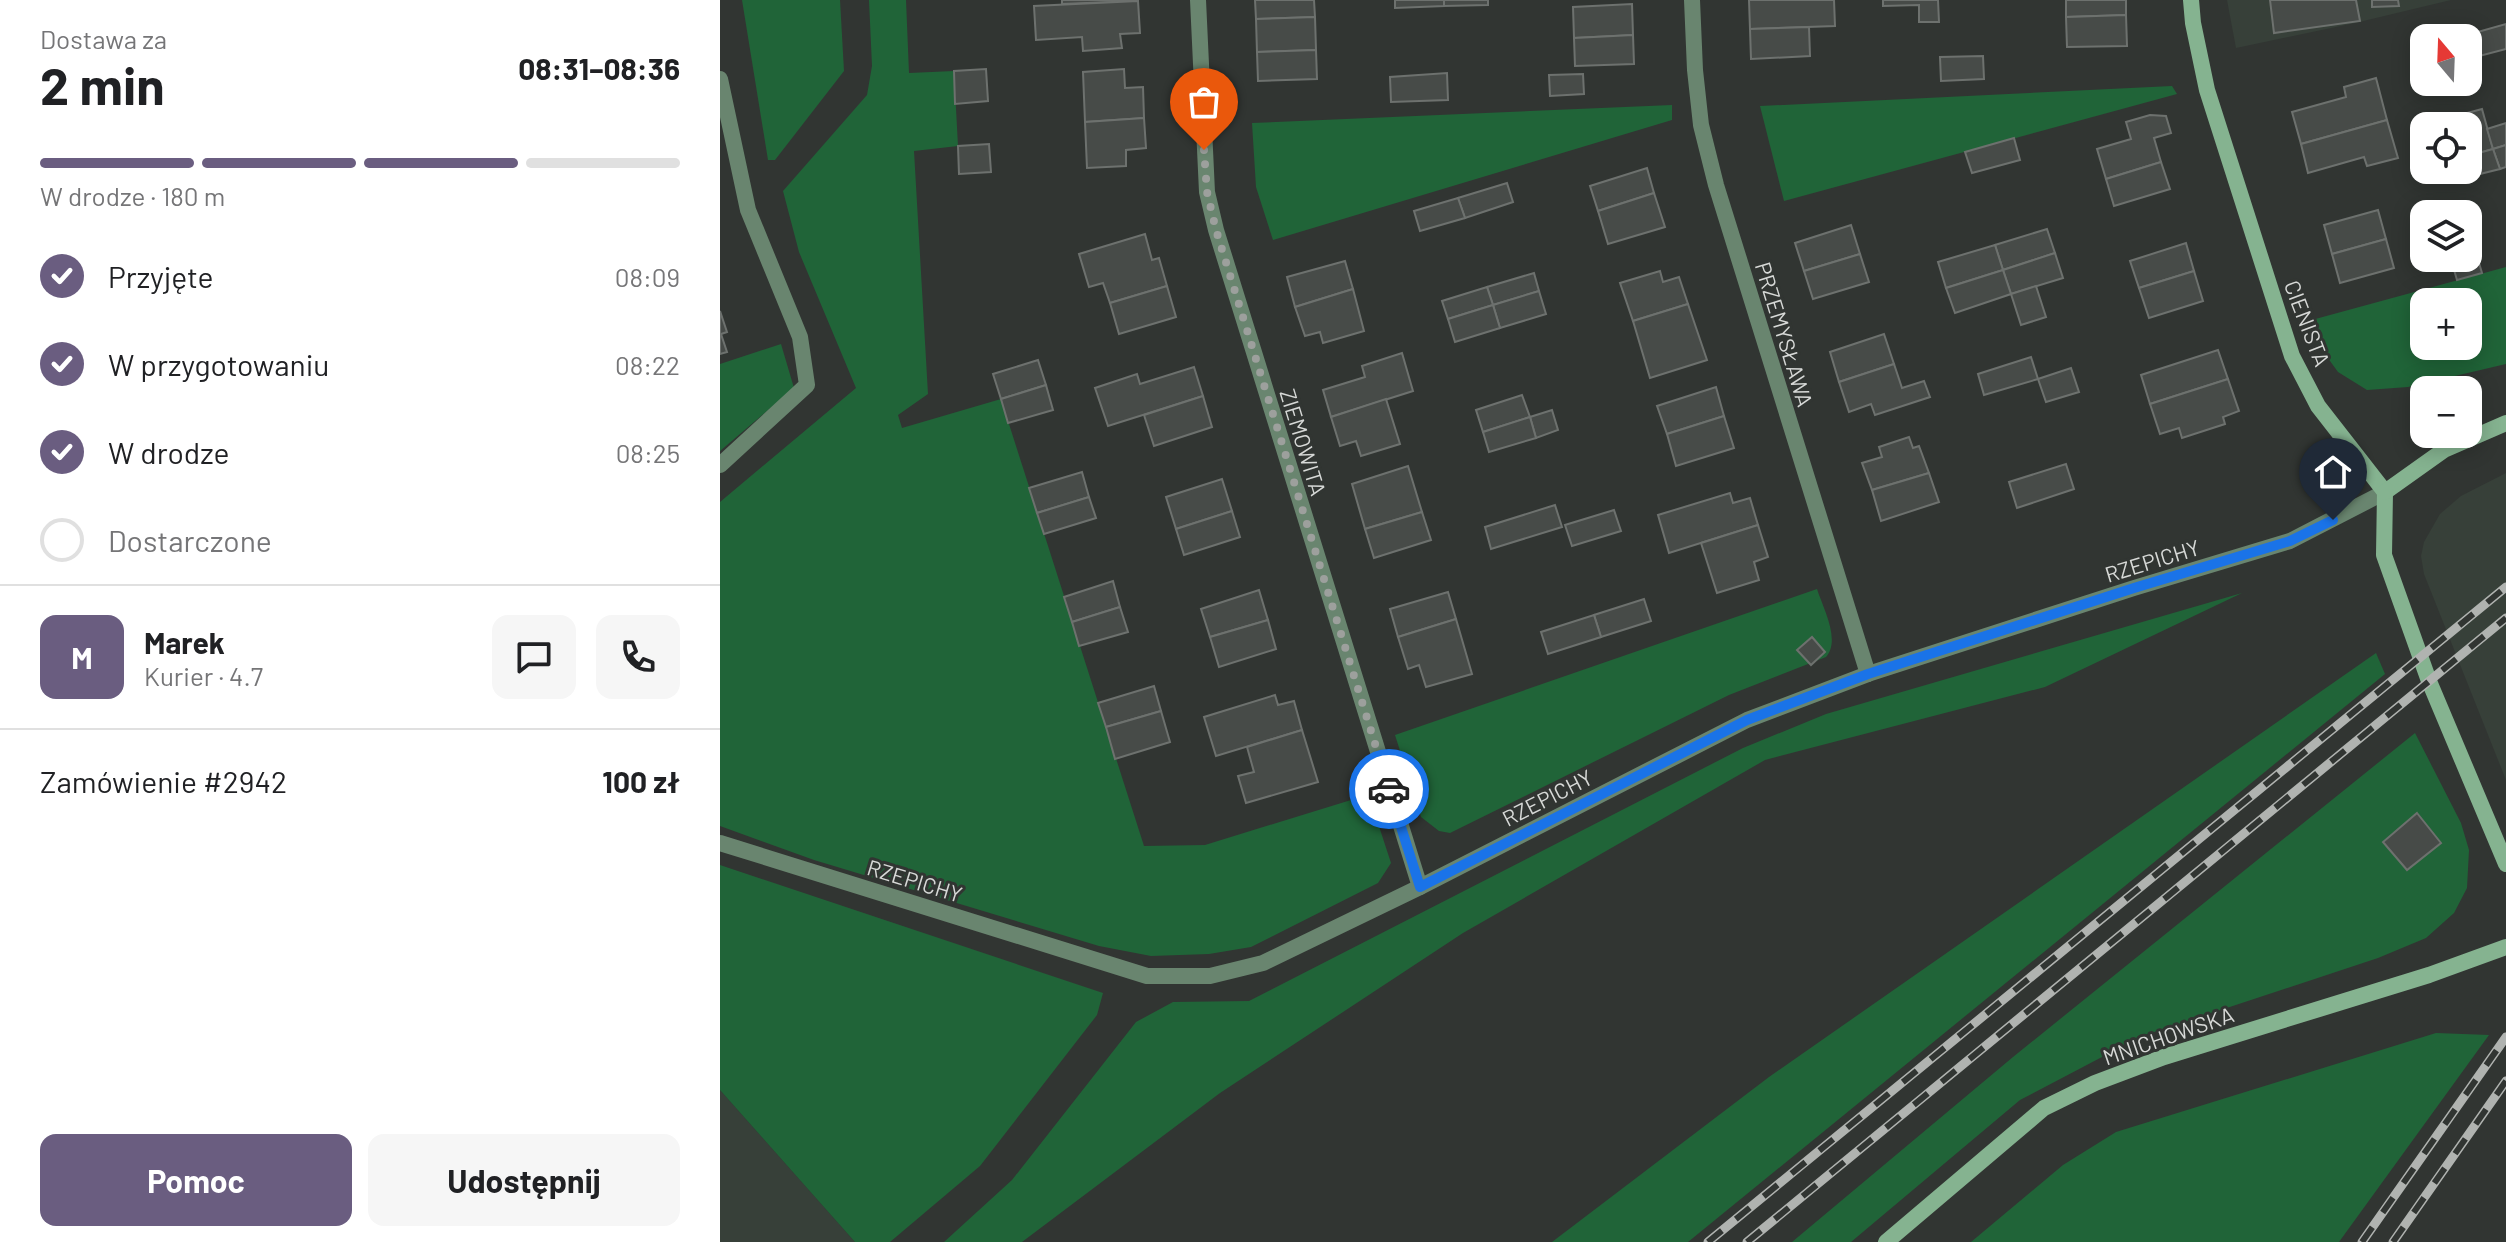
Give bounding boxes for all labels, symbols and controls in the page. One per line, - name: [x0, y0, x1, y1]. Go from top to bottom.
- text: Dostawa za: [40, 23, 167, 54]
- north arrow: [2410, 24, 2482, 96]
- map controls: [2410, 24, 2482, 448]
- text: 08:31–08:36: [518, 50, 680, 86]
- text: 2 min: [40, 53, 165, 115]
- pin: [1170, 68, 1238, 150]
- icon: bag: [1182, 80, 1226, 124]
- button: locate: [2410, 112, 2482, 184]
- text: W drodze · 180 m: [40, 180, 225, 211]
- button: layers: [2410, 200, 2482, 272]
- icon: check: [40, 254, 84, 298]
- text: Przyjęte: [108, 258, 214, 294]
- street label: PRZEMYSŁAWA: [1751, 259, 1819, 409]
- text: 08:09: [615, 261, 680, 292]
- street label: CIENISTA: [2280, 276, 2336, 370]
- button: +: [2410, 288, 2482, 360]
- icon: check: [40, 342, 84, 386]
- text: W przygotowaniu: [108, 346, 329, 382]
- text: 08:22: [615, 349, 680, 380]
- button: −: [2410, 376, 2482, 448]
- street label: ZIEMOWITA: [1275, 386, 1333, 498]
- icon: check: [40, 430, 84, 474]
- text: W drodze: [108, 434, 230, 470]
- text: 08:25: [616, 437, 680, 468]
- pin: [2299, 438, 2367, 520]
- icon: home: [2311, 450, 2355, 494]
- text: Dostarczone: [108, 522, 272, 558]
- street label: RZEPICHY: [2101, 533, 2203, 587]
- button: chat: [492, 615, 576, 699]
- button: phone: [596, 615, 680, 699]
- text: Marek: [144, 624, 225, 660]
- text: M: [71, 639, 93, 675]
- text: Kurier · 4.7: [144, 660, 263, 691]
- courier: [1349, 749, 1429, 829]
- text: Zamówienie #2942: [40, 763, 287, 799]
- text: 100 zł: [602, 763, 680, 799]
- street label: RZEPICHY: [1498, 763, 1596, 831]
- icon: car: [1367, 767, 1411, 811]
- street label: RZEPICHY: [864, 853, 966, 907]
- street label: MNICHOWSKA: [2099, 1000, 2237, 1070]
- button: Pomoc: [40, 1134, 352, 1226]
- button: Udostępnij: [368, 1134, 680, 1226]

